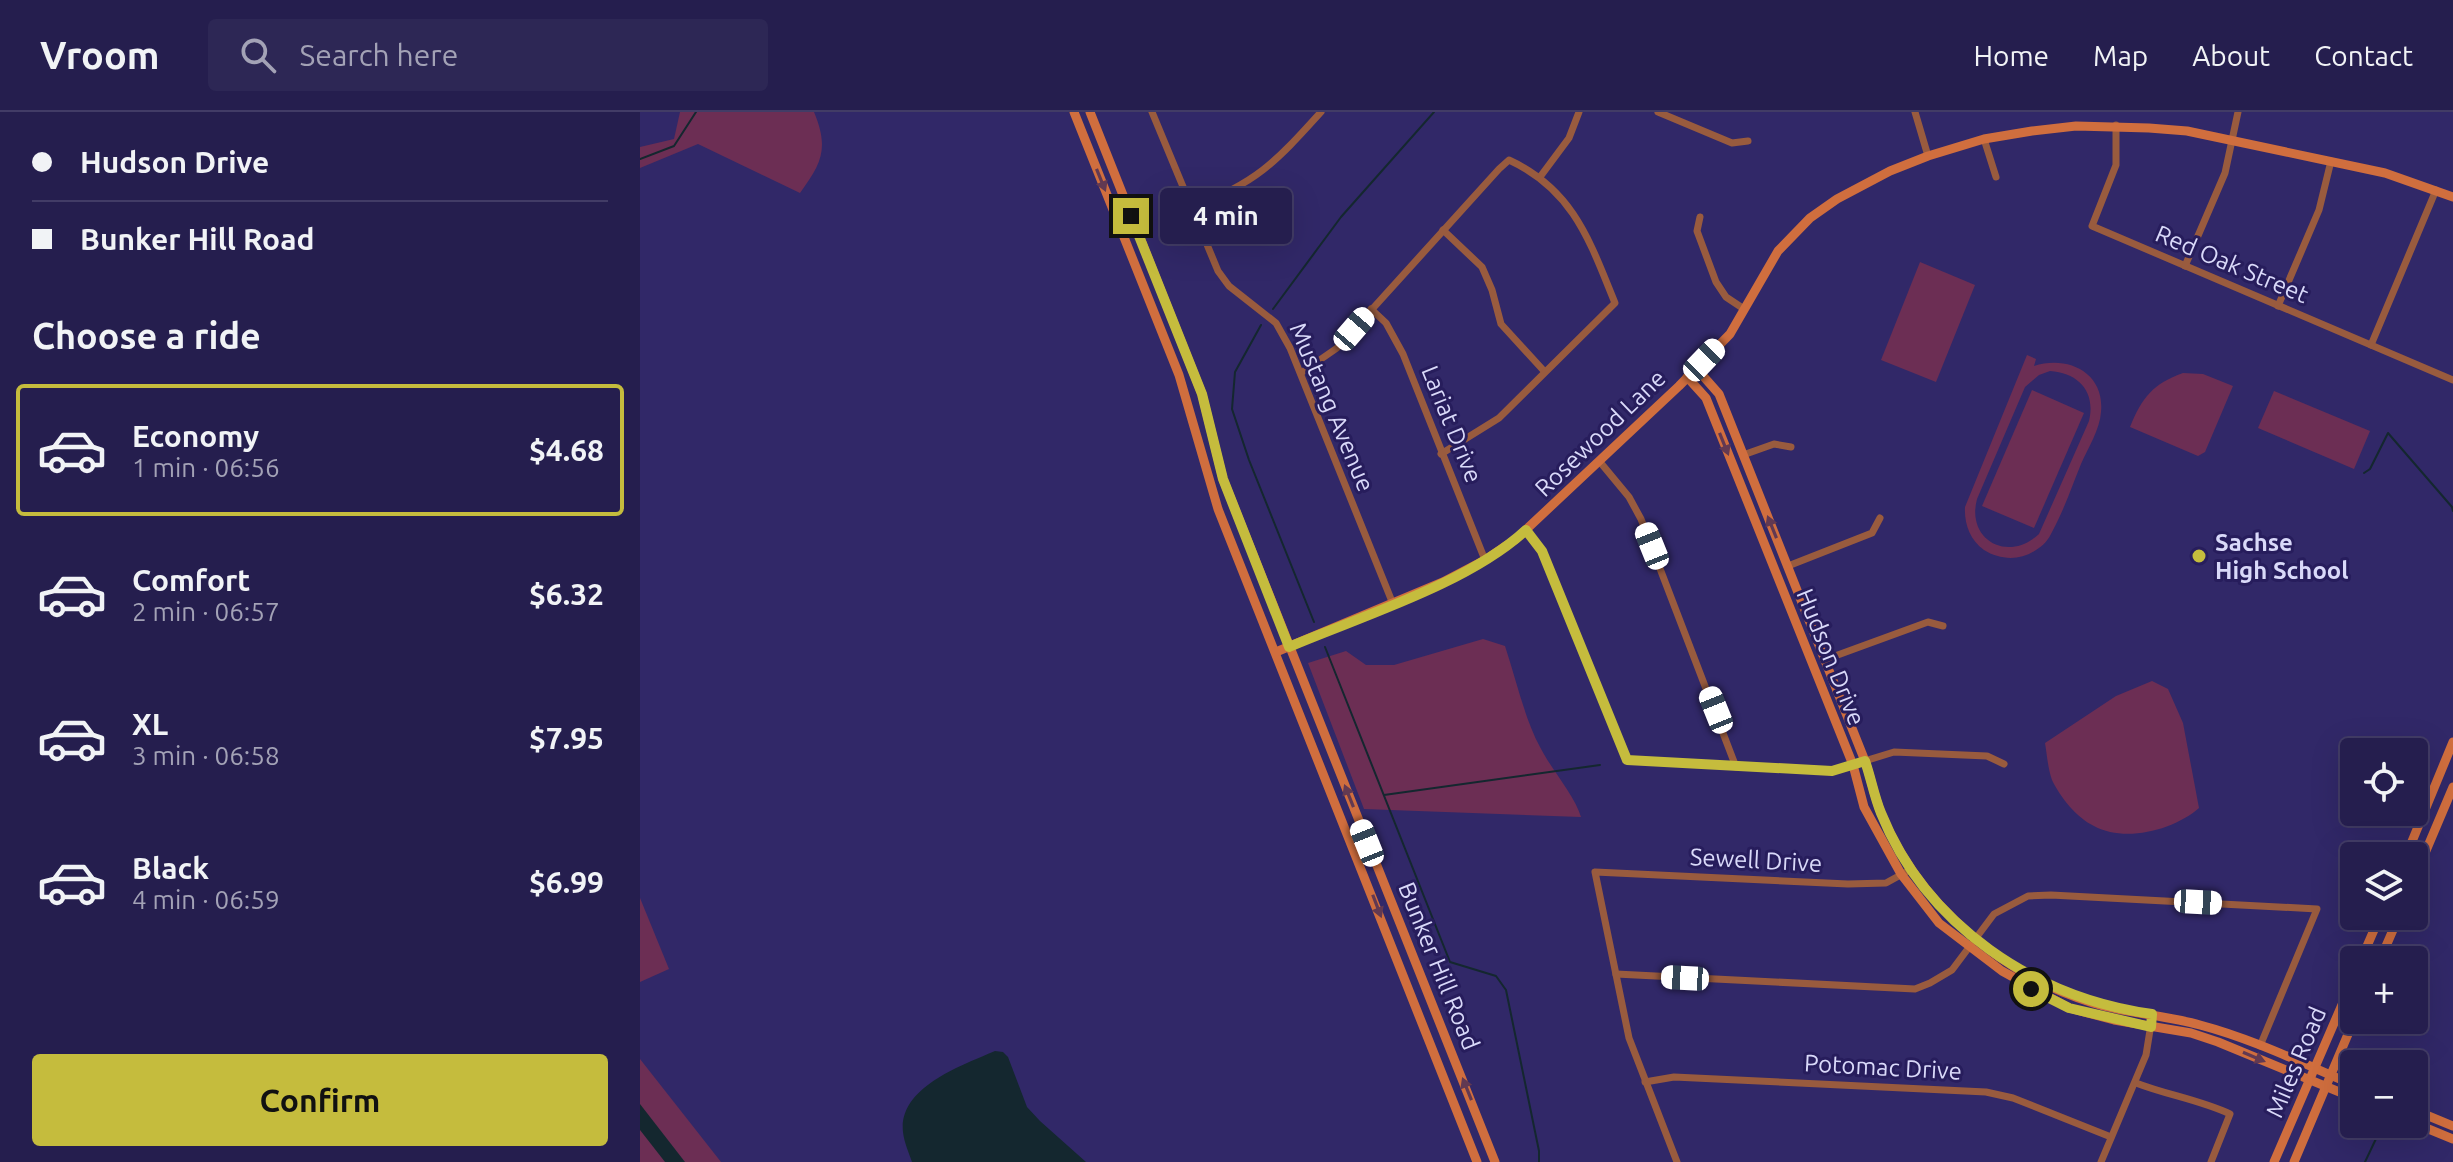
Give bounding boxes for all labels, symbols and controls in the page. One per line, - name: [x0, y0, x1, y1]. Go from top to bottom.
- search box: [208, 19, 768, 91]
- icon: search: [236, 33, 280, 77]
- text: Vroom: [40, 34, 160, 76]
- text: Search here: [300, 38, 458, 72]
- text: Home: [1974, 40, 2049, 71]
- text: Map: [2093, 40, 2148, 71]
- text: About: [2192, 40, 2270, 71]
- text: Contact: [2314, 40, 2413, 71]
- text: Hudson Drive: [80, 145, 269, 179]
- one-way arrow: [1095, 168, 1108, 192]
- callout: 4 min: [1159, 188, 1291, 244]
- route end: [1113, 198, 1149, 234]
- text: 4 min: [1193, 201, 1259, 230]
- street label: Red Oak Street: [2152, 220, 2313, 309]
- text: Bunker Hill Road: [80, 222, 314, 256]
- car: [1329, 303, 1379, 355]
- text: Choose a ride: [32, 315, 261, 356]
- street label: Mustang Avenue: [1284, 319, 1380, 495]
- car: [1679, 334, 1729, 386]
- street label: Lariat Drive: [1416, 362, 1488, 486]
- street label: Rosewood Lane: [1529, 364, 1671, 502]
- icon: car: [36, 414, 108, 486]
- text: Economy: [132, 419, 259, 453]
- one-way arrow: [1718, 432, 1731, 456]
- text: $4.68: [529, 433, 604, 467]
- text: 1 min · 06:56: [132, 453, 280, 482]
- one-way arrow: [1766, 515, 1779, 539]
- car: [1632, 519, 1672, 573]
- place label: Sachse High School: [2215, 529, 2349, 584]
- marker: Sachse High School: [2190, 547, 2208, 565]
- icon: car: [36, 558, 108, 630]
- text: Comfort: [132, 563, 250, 597]
- text: $6.32: [529, 577, 604, 611]
- street label: Hudson Drive: [1791, 585, 1871, 729]
- text: 2 min · 06:57: [132, 597, 280, 626]
- car: [1696, 683, 1736, 737]
- icon: car: [36, 702, 108, 774]
- text: XL: [132, 707, 168, 741]
- text: $7.95: [529, 721, 604, 755]
- map controls: [2340, 738, 2428, 1138]
- button: locate: [2340, 738, 2428, 826]
- text: 3 min · 06:58: [132, 741, 280, 770]
- one-way arrow: [1342, 784, 1355, 808]
- car: [1347, 816, 1387, 870]
- button: layers: [2340, 842, 2428, 930]
- street label: Sewell Drive: [1689, 843, 1823, 877]
- icon: car: [36, 846, 108, 918]
- text: Black: [132, 851, 209, 885]
- text: $6.99: [529, 865, 604, 899]
- street label: Bunker Hill Road: [1393, 878, 1485, 1054]
- text: 4 min · 06:59: [132, 885, 280, 914]
- car: [2173, 889, 2223, 915]
- one-way arrow: [1371, 895, 1384, 919]
- button: +: [2340, 946, 2428, 1034]
- car: [1660, 965, 1710, 991]
- route start: [2013, 971, 2049, 1007]
- street label: Miles Road: [2261, 1003, 2331, 1121]
- street label: Potomac Drive: [1803, 1049, 1963, 1085]
- button: −: [2340, 1050, 2428, 1138]
- one-way arrow: [2243, 1051, 2267, 1064]
- button: Confirm: [32, 1054, 608, 1146]
- one-way arrow: [1460, 1077, 1473, 1101]

